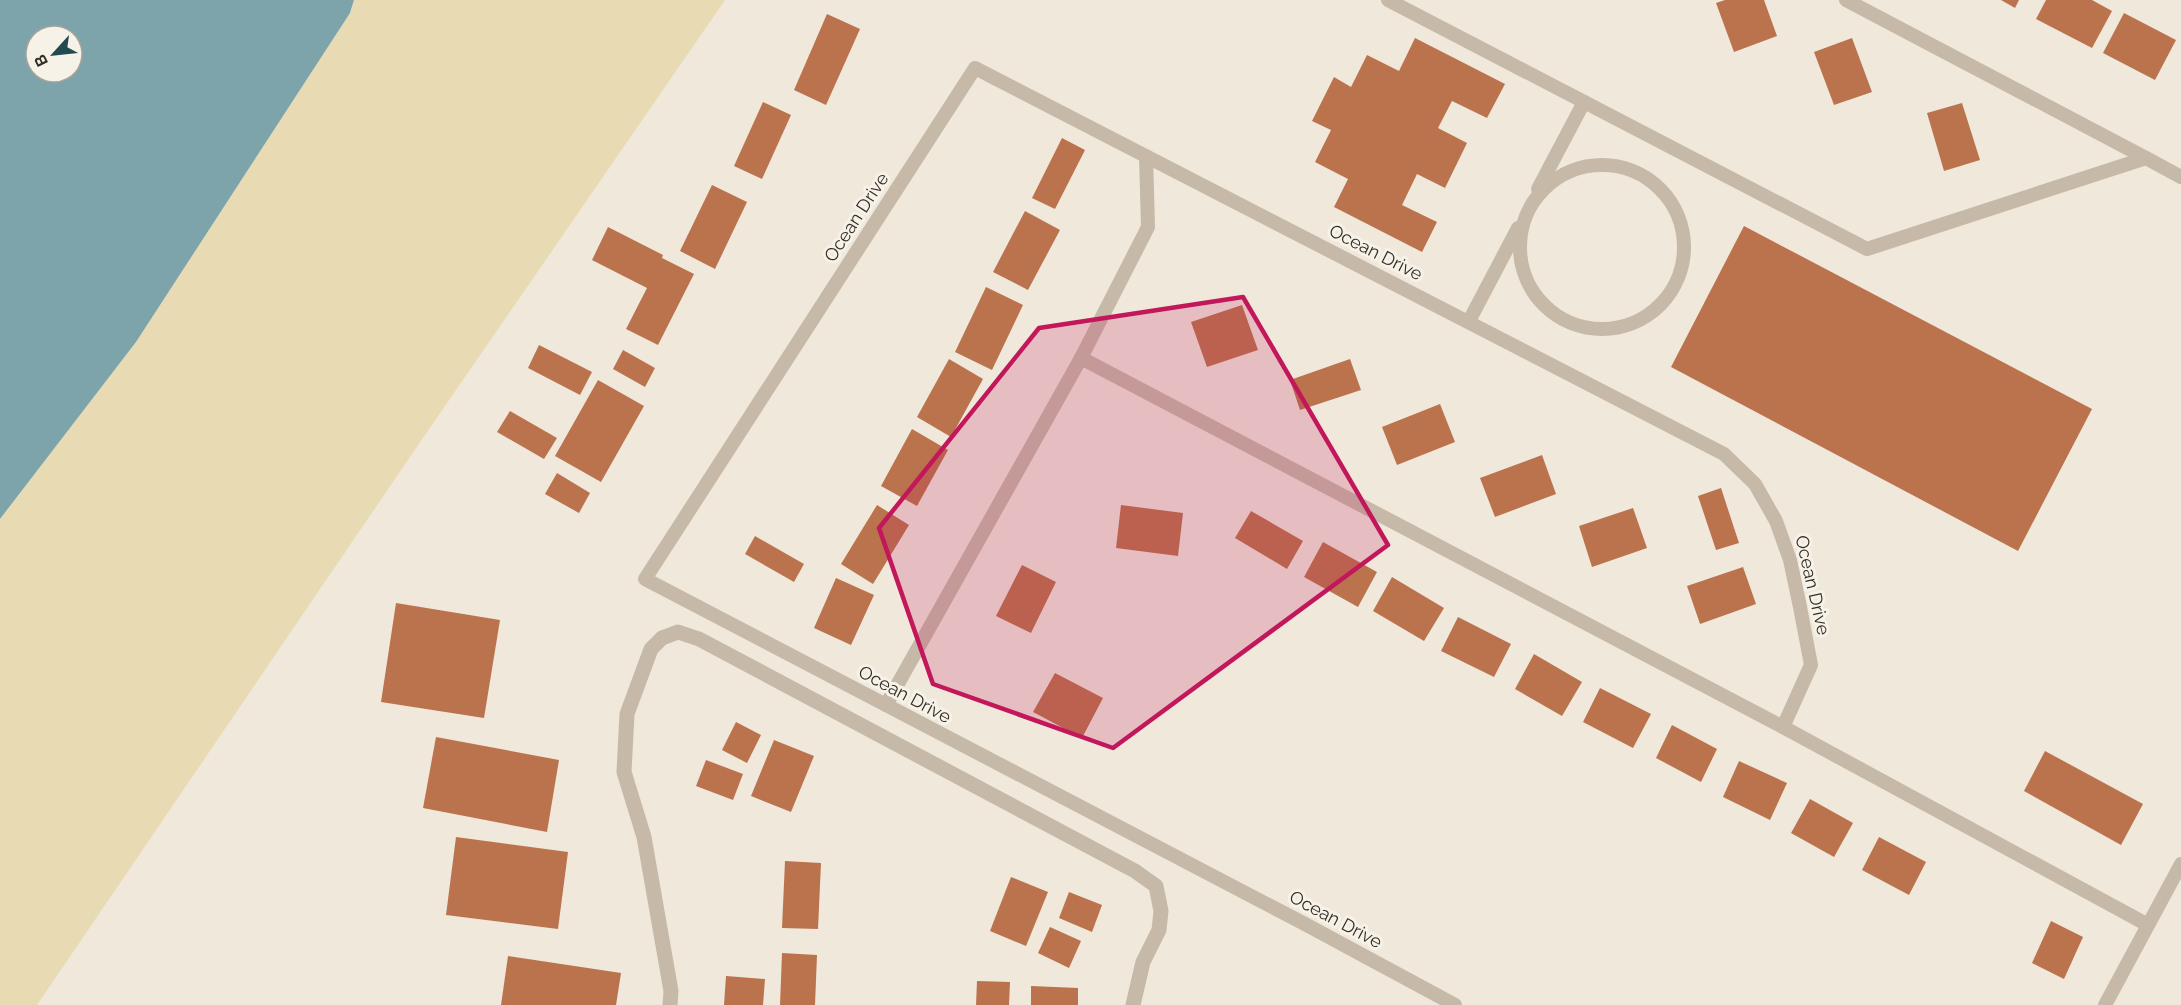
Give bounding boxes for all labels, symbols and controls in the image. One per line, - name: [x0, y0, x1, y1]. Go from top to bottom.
- north arrow: [24, 24, 84, 84]
- text: B: [30, 51, 52, 70]
- street label: Ocean Drive: [819, 168, 893, 265]
- street label: Ocean Drive: [1326, 220, 1426, 285]
- street label: Ocean Drive: [1791, 533, 1835, 637]
- street label: Ocean Drive: [855, 661, 955, 727]
- street label: Ocean Drive: [1286, 886, 1386, 952]

